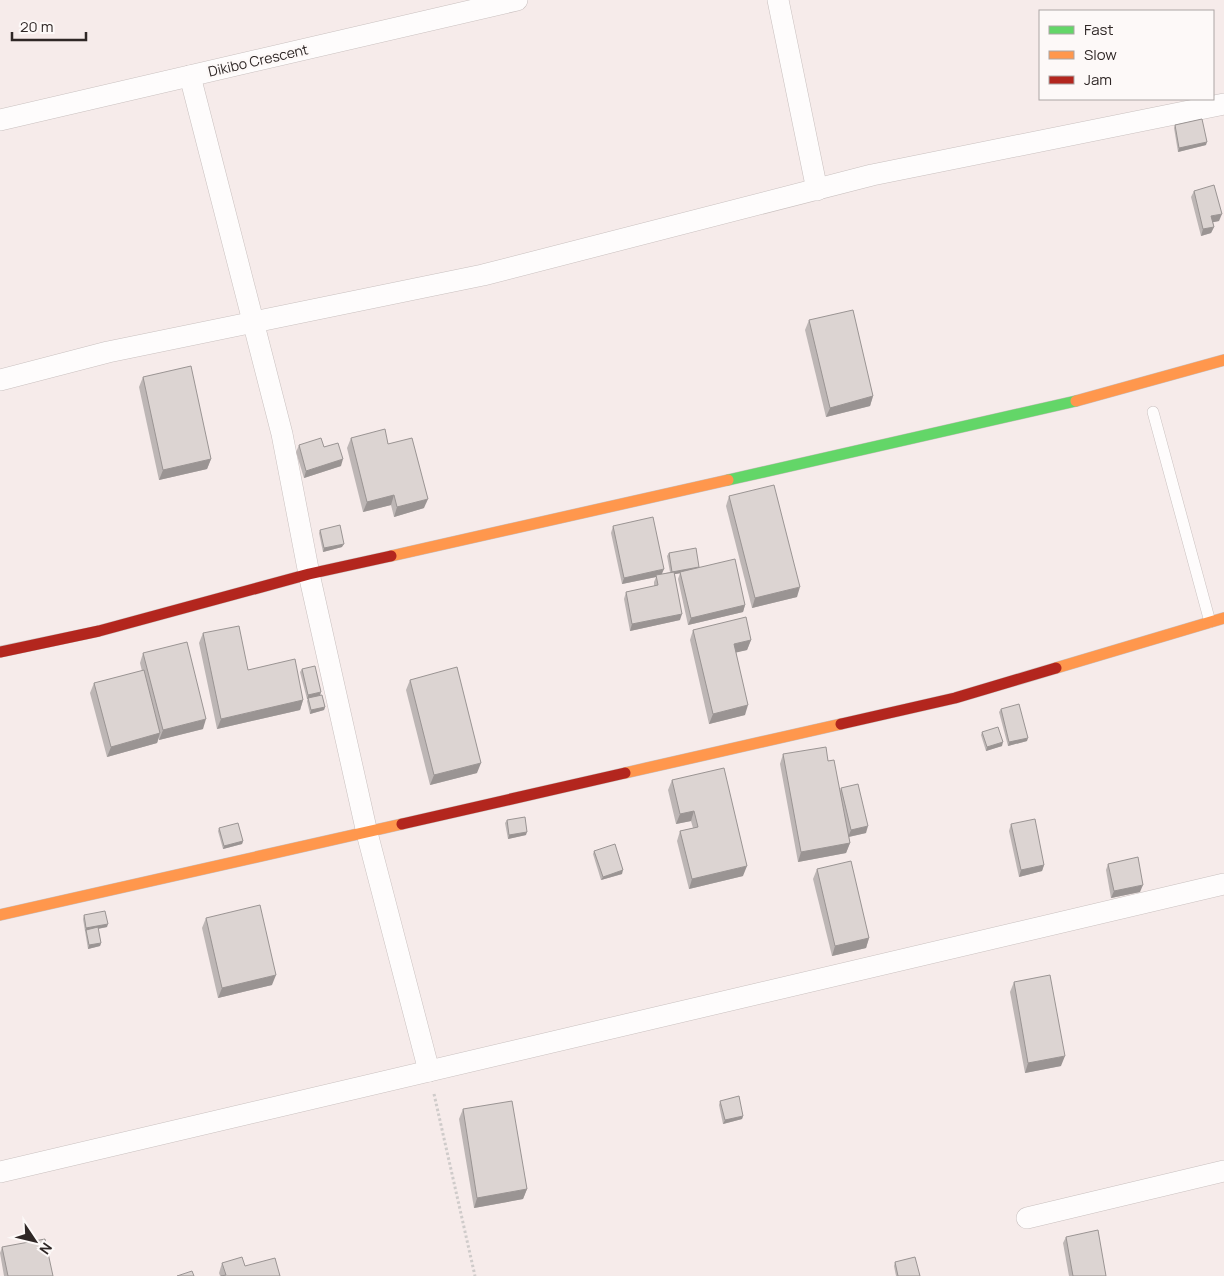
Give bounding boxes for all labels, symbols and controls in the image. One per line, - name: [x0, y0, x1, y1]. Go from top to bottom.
- scale bar: [12, 10, 86, 42]
- legend: [1039, 10, 1214, 100]
- text: 20 m: [20, 16, 53, 37]
- text: Fast: [1084, 19, 1113, 40]
- street label: Dikibo Crescent: [206, 39, 310, 81]
- text: Slow: [1084, 44, 1117, 65]
- text: Jam: [1084, 69, 1112, 90]
- north arrow: [10, 1216, 60, 1266]
- text: N: [35, 1239, 57, 1258]

